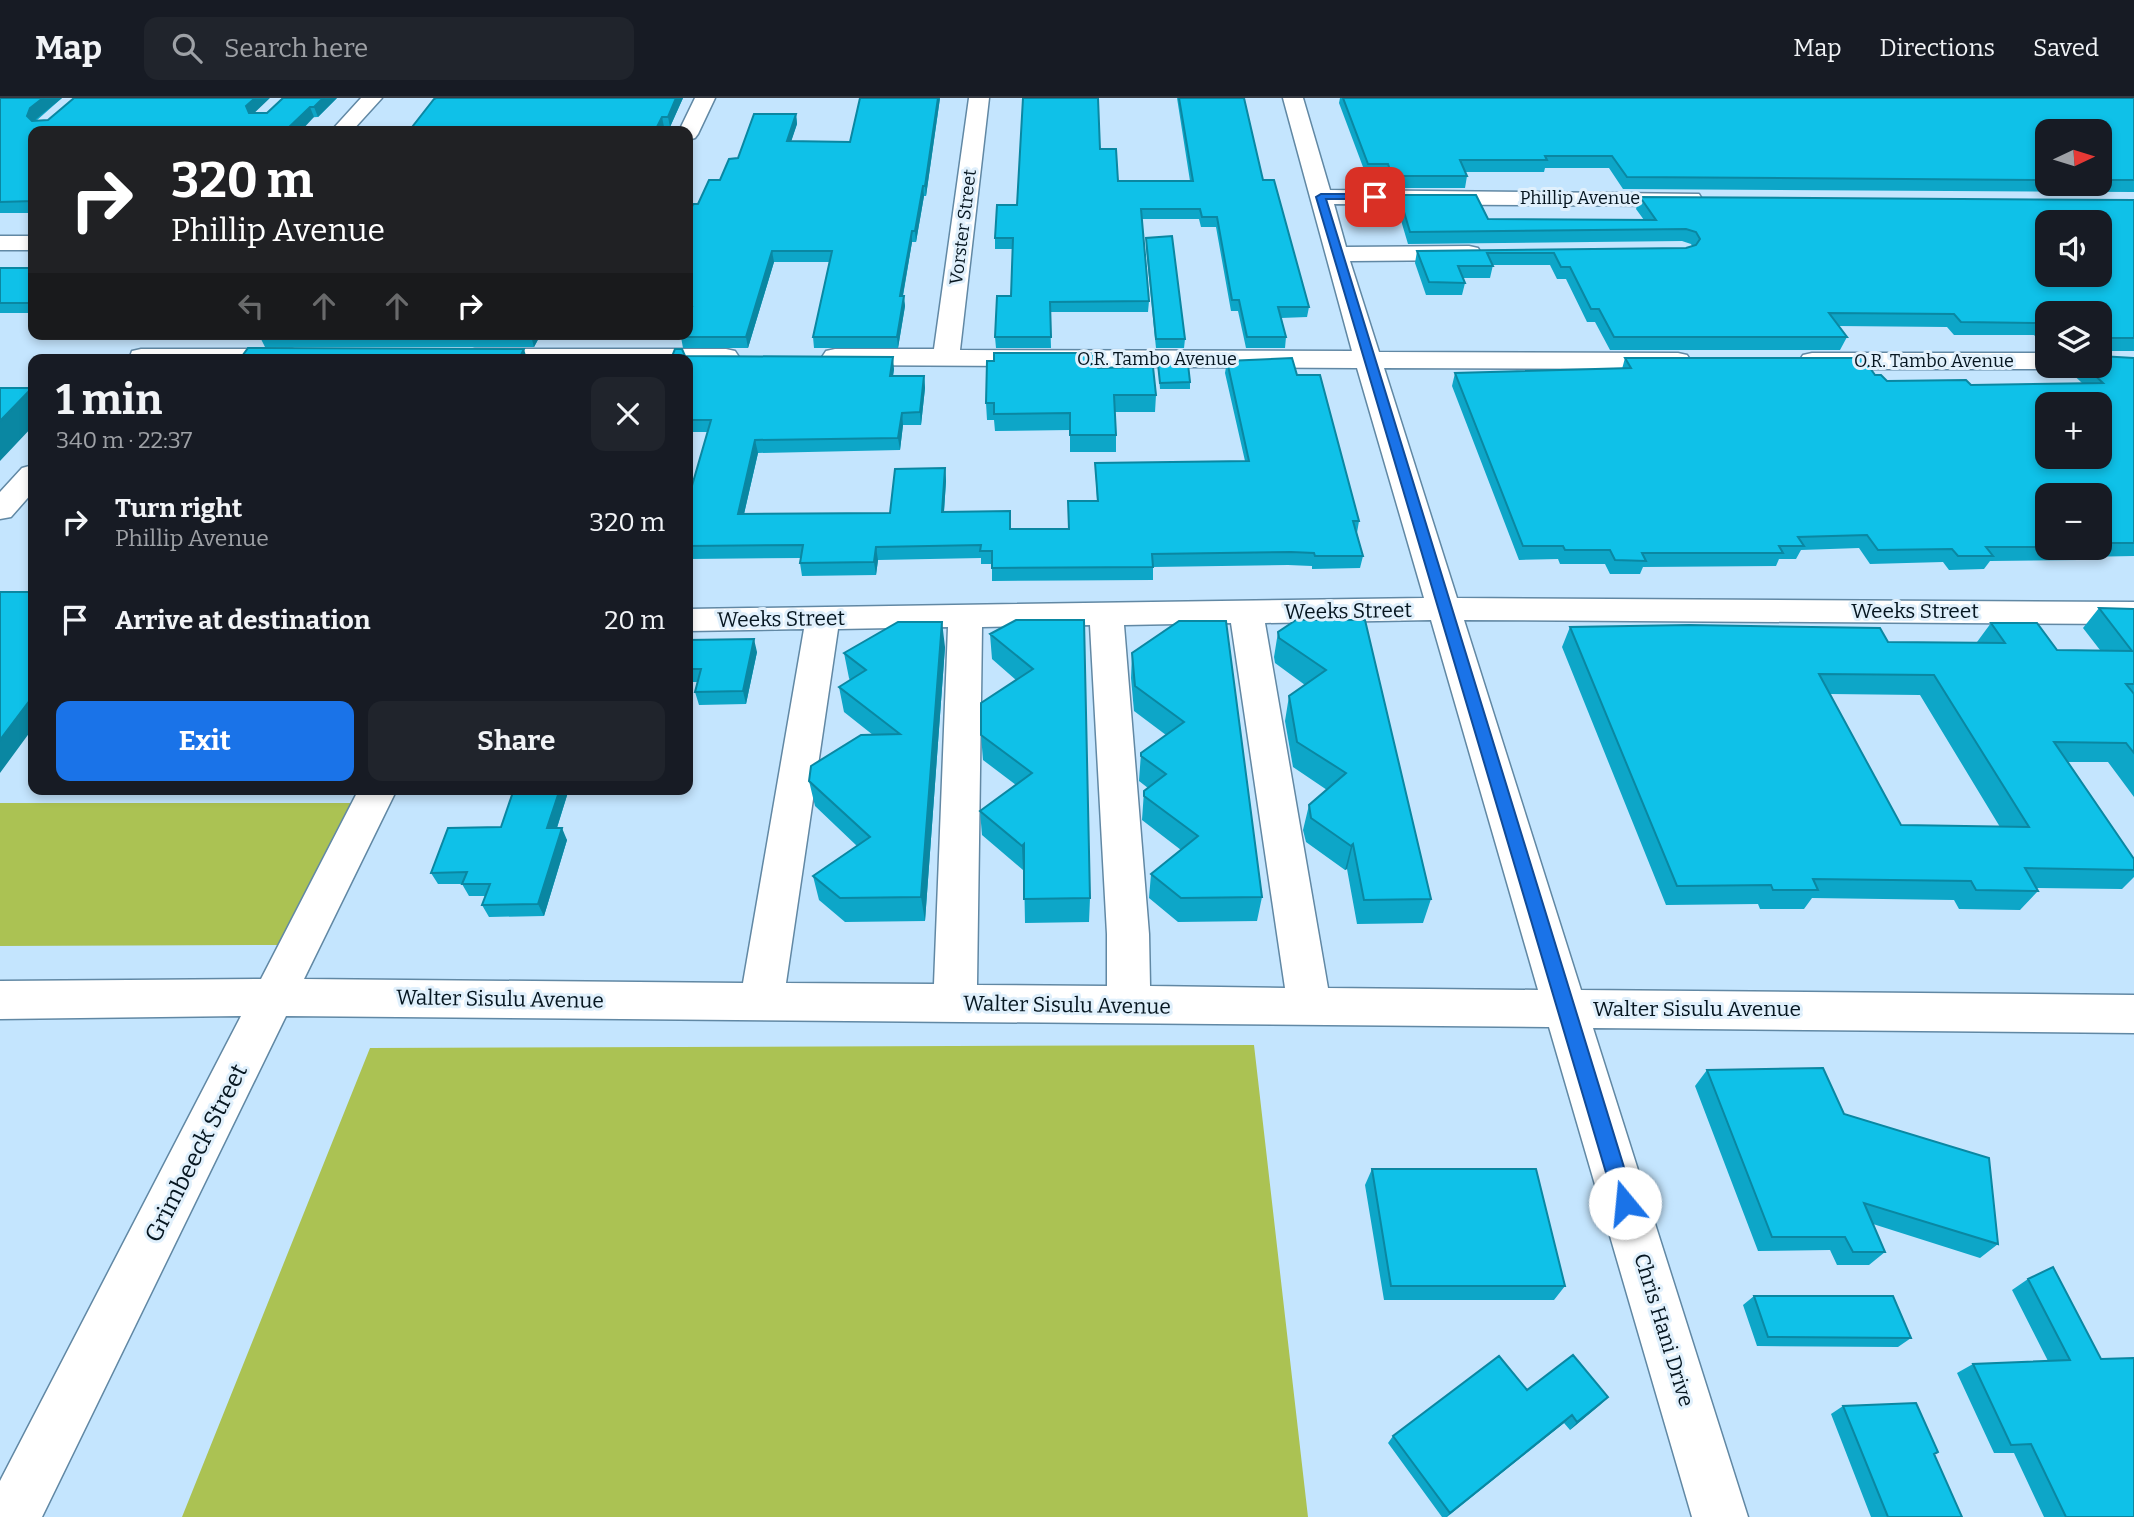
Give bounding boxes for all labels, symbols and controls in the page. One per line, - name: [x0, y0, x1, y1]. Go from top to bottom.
- search box: [144, 17, 634, 80]
- text: Map: [35, 28, 102, 68]
- icon: search: [168, 29, 206, 67]
- text: Search here: [224, 33, 368, 64]
- text: Map: [1793, 34, 1842, 62]
- text: Directions: [1880, 34, 1995, 62]
- text: Saved: [2033, 34, 2099, 62]
- north arrow: [2035, 119, 2112, 196]
- map controls: [2035, 119, 2112, 560]
- text: 320 m: [171, 151, 314, 210]
- icon: right: [56, 154, 147, 245]
- street label: Vorster Street: [945, 167, 981, 286]
- pin: [1345, 167, 1405, 227]
- icon: arrive: [1356, 178, 1394, 216]
- street label: Phillip Avenue: [1520, 187, 1640, 209]
- button: sound: [2035, 210, 2112, 287]
- text: Phillip Avenue: [171, 211, 385, 249]
- icon: left: [232, 287, 270, 325]
- icon: ahead: [305, 287, 343, 325]
- icon: ahead: [378, 287, 416, 325]
- icon: right: [451, 287, 489, 325]
- button: layers: [2035, 301, 2112, 378]
- street label: O.R. Tambo Avenue: [1077, 348, 1237, 370]
- street label: O.R. Tambo Avenue: [1854, 350, 2014, 372]
- text: 1 min: [56, 375, 162, 425]
- button: close: [591, 377, 665, 451]
- button: +: [2035, 392, 2112, 469]
- text: 340 m · 22:37: [56, 426, 192, 454]
- button: −: [2035, 483, 2112, 560]
- text: Turn right: [115, 493, 242, 524]
- icon: right: [56, 503, 94, 541]
- text: 320 m: [589, 507, 665, 538]
- text: Phillip Avenue: [115, 524, 269, 552]
- street label: Weeks Street: [1284, 597, 1412, 625]
- street label: Weeks Street: [1851, 598, 1979, 624]
- icon: arrive: [56, 601, 94, 639]
- text: Arrive at destination: [115, 605, 370, 636]
- text: 20 m: [604, 605, 665, 636]
- street label: Weeks Street: [717, 605, 845, 633]
- button: Exit: [56, 701, 354, 781]
- button: Share: [368, 701, 665, 781]
- street label: Walter Sisulu Avenue: [396, 984, 604, 1014]
- street label: Walter Sisulu Avenue: [963, 990, 1171, 1020]
- street label: Walter Sisulu Avenue: [1593, 996, 1801, 1022]
- street label: Grimbeeck Street: [139, 1059, 253, 1247]
- position arrow: [1588, 1166, 1662, 1240]
- street label: Chris Hani Drive: [1628, 1250, 1700, 1410]

